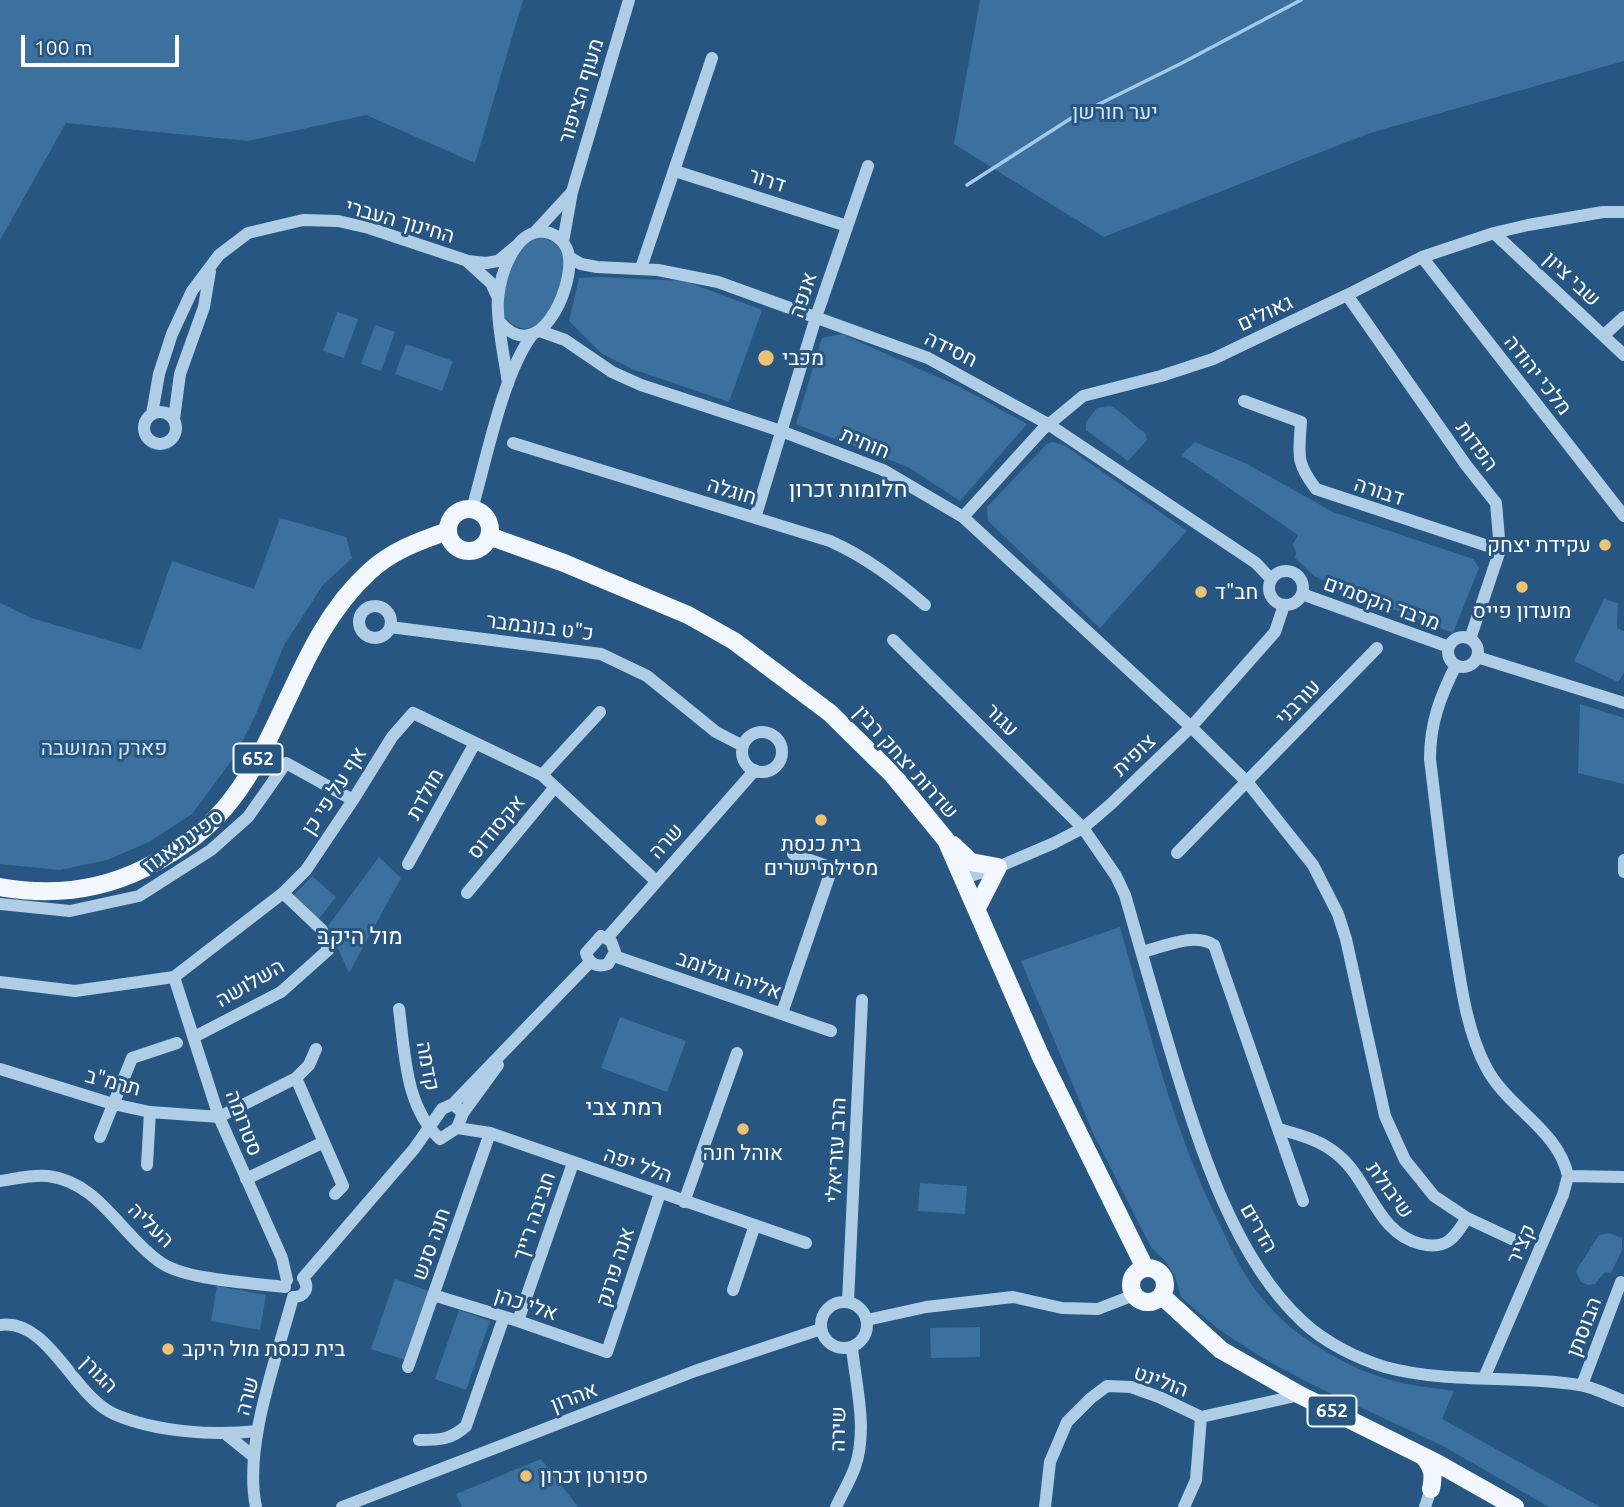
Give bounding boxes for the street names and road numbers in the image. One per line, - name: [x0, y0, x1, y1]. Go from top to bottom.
- street label: מעוף הציפור: [553, 35, 609, 147]
- street label: דרור: [745, 162, 789, 198]
- street label: החינוך העברי: [342, 193, 458, 249]
- street label: שבי ציון: [1538, 246, 1606, 312]
- street label: אנפה: [784, 269, 822, 321]
- street label: גאולים: [1233, 289, 1297, 337]
- street label: חסידה: [920, 325, 982, 373]
- street label: מלכי יהודה: [1499, 330, 1577, 420]
- street label: הפדות: [1450, 416, 1504, 476]
- street label: חוחית: [837, 422, 893, 464]
- street label: דבורה: [1351, 471, 1407, 511]
- street label: חוגלה: [704, 472, 760, 510]
- street label: מרבד הקסמים: [1320, 570, 1444, 636]
- street label: כ"ט בנובמבר: [485, 608, 595, 646]
- street label: עורבני: [1270, 674, 1326, 730]
- street label: עגור: [980, 698, 1024, 742]
- street label: שדרות יצחק רבין: [848, 700, 964, 824]
- street label: צופית: [1107, 728, 1161, 782]
- street label: אף על פי כן: [296, 742, 372, 840]
- road number: 652: [233, 744, 282, 774]
- street label: מולדת: [401, 764, 449, 824]
- street label: אקסודוס: [462, 790, 530, 864]
- street label: ספינת אגוז: [138, 803, 228, 879]
- street label: שרה: [643, 818, 689, 864]
- street label: אליהו גולומב: [673, 945, 785, 1005]
- street label: השלושה: [211, 953, 289, 1013]
- street label: קדמה: [411, 1039, 445, 1093]
- street label: תרמ"ב: [83, 1063, 143, 1101]
- street label: סטרומה: [220, 1087, 268, 1159]
- street label: הרב עזריאלי: [821, 1097, 851, 1203]
- street label: הלל יפה: [601, 1142, 675, 1188]
- street label: שיבולת: [1361, 1157, 1419, 1223]
- street label: חביבה רייך: [507, 1169, 561, 1263]
- street label: העליה: [123, 1197, 179, 1253]
- street label: הדרים: [1235, 1199, 1283, 1257]
- street label: חנה סנש: [406, 1204, 456, 1284]
- street label: קציר: [1501, 1220, 1541, 1268]
- street label: אנה פרנק: [590, 1224, 640, 1310]
- street label: אלי כהן: [491, 1282, 561, 1326]
- street label: הבוסתן: [1561, 1293, 1607, 1361]
- street label: הגורן: [75, 1350, 123, 1398]
- street label: הולינט: [1130, 1360, 1192, 1402]
- street label: שרה: [230, 1374, 264, 1418]
- street label: אהרון: [547, 1377, 601, 1417]
- road number: 652: [1308, 1396, 1356, 1427]
- street label: שירה: [825, 1406, 851, 1452]

